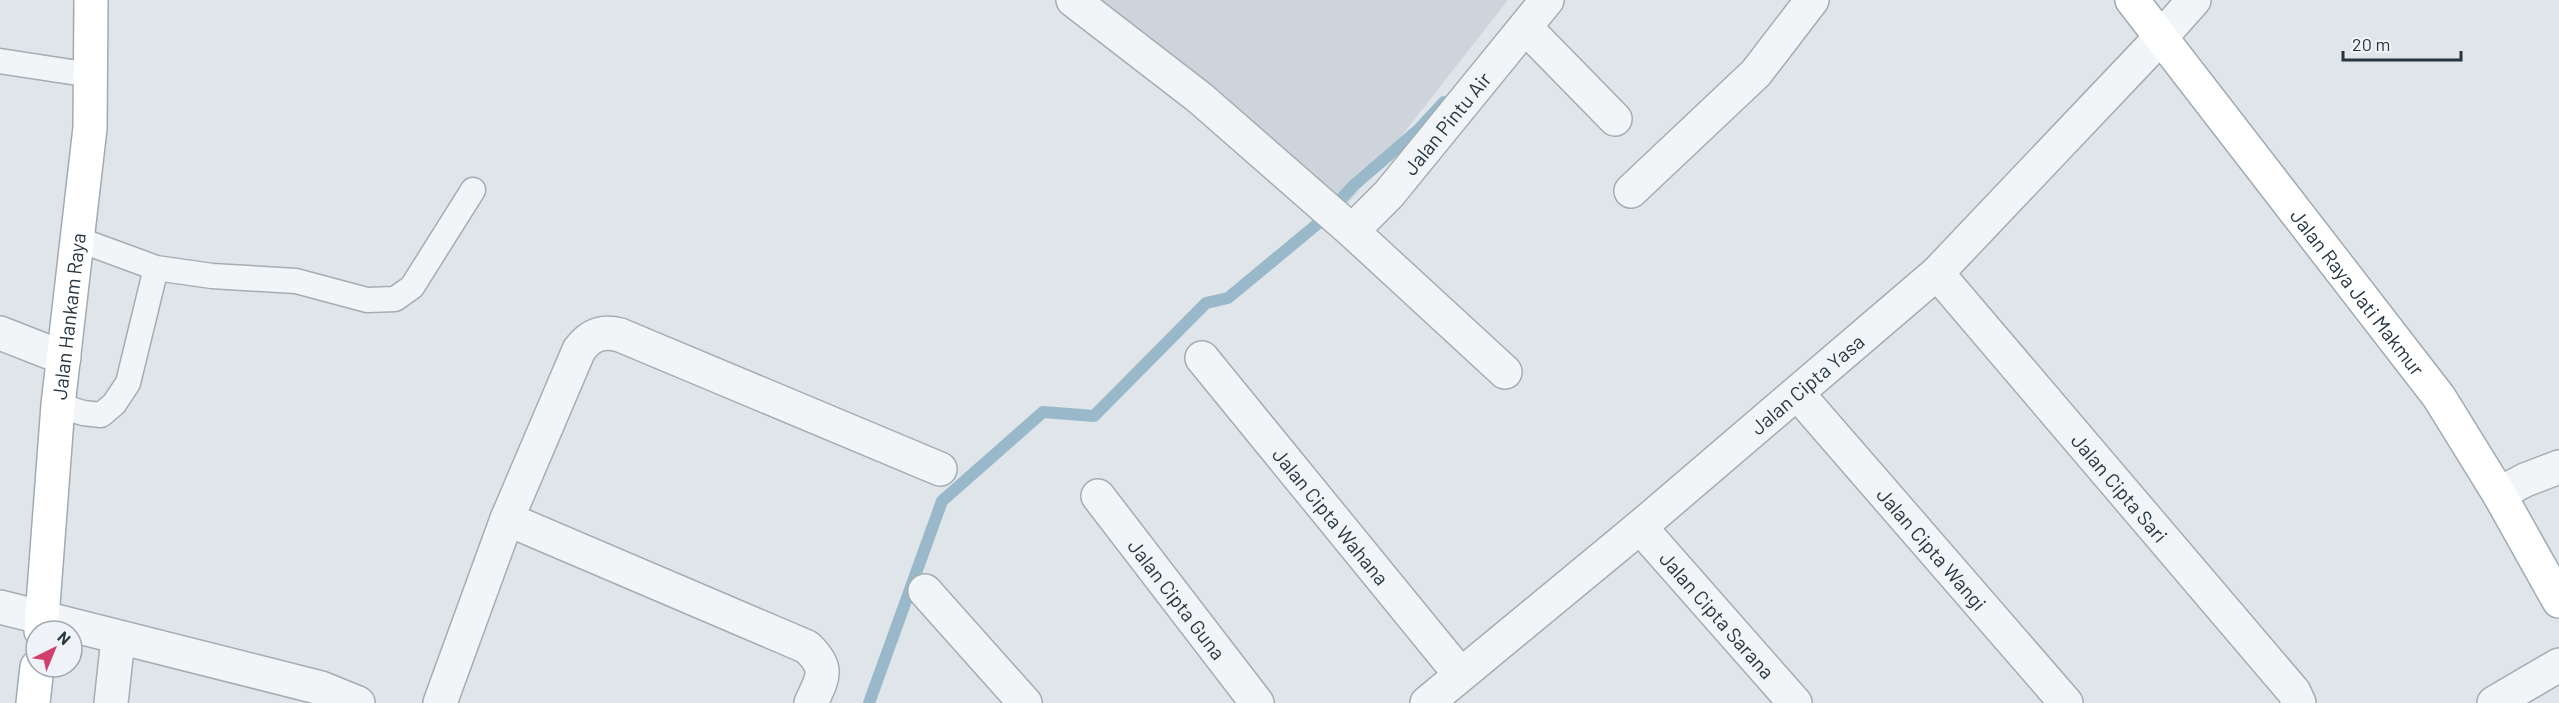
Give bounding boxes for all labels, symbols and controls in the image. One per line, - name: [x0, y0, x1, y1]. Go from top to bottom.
- scale bar: [2343, 24, 2462, 62]
- text: 20 m: [2352, 33, 2390, 55]
- street label: Jalan Pintu Air: [1398, 67, 1496, 180]
- street label: Jalan Raya Jati Makmur: [2286, 204, 2430, 380]
- street label: Jalan Hankam Raya: [47, 232, 90, 401]
- street label: Jalan Cipta Yasa: [1745, 329, 1869, 439]
- street label: Jalan Cipta Sari: [2067, 428, 2173, 547]
- street label: Jalan Cipta Wahana: [1268, 443, 1394, 589]
- street label: Jalan Cipta Wangi: [1872, 482, 1992, 615]
- street label: Jalan Cipta Guna: [1123, 534, 1231, 664]
- street label: Jalan Cipta Sarana: [1655, 546, 1780, 683]
- north arrow: [24, 619, 84, 679]
- text: N: [54, 627, 75, 648]

